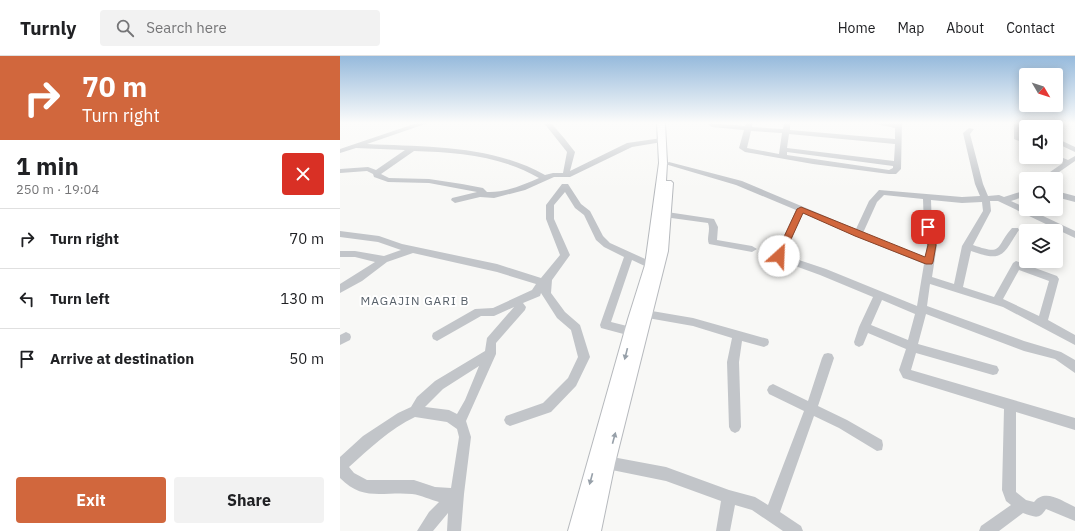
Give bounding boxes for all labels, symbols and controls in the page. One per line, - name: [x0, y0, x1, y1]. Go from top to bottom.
- search box: [100, 10, 380, 46]
- text: Turnly: [20, 16, 76, 40]
- icon: search: [114, 17, 136, 39]
- text: Search here: [146, 18, 227, 37]
- text: Home: [838, 19, 875, 37]
- text: Map: [897, 19, 924, 37]
- text: About: [946, 19, 984, 37]
- text: Contact: [1006, 19, 1055, 37]
- text: 70 m: [82, 68, 147, 105]
- north arrow: [1019, 68, 1063, 112]
- map controls: [1019, 68, 1063, 268]
- icon: right: [16, 72, 68, 124]
- text: Turn right: [82, 104, 160, 127]
- button: sound: [1019, 120, 1063, 164]
- text: 1 min: [16, 150, 79, 182]
- button: close: [282, 153, 324, 195]
- button: search: [1019, 172, 1063, 216]
- text: 250 m · 19:04: [16, 181, 99, 198]
- pin: [911, 210, 945, 244]
- icon: arrive: [917, 216, 939, 238]
- button: layers: [1019, 224, 1063, 268]
- icon: right: [16, 228, 38, 250]
- text: Turn right: [50, 229, 119, 248]
- text: 70 m: [289, 229, 324, 248]
- position arrow: [758, 235, 800, 277]
- icon: left: [16, 288, 38, 310]
- text: Turn left: [50, 289, 110, 308]
- text: 130 m: [280, 289, 324, 308]
- district label: MAGAJIN GARI B: [361, 293, 469, 308]
- icon: arrive: [16, 348, 38, 370]
- one-way arrow: [622, 348, 628, 360]
- text: Arrive at destination: [50, 349, 194, 368]
- text: 50 m: [289, 349, 324, 368]
- one-way arrow: [611, 432, 617, 445]
- one-way arrow: [588, 474, 594, 486]
- button: Exit: [16, 477, 166, 523]
- button: Share: [174, 477, 324, 523]

